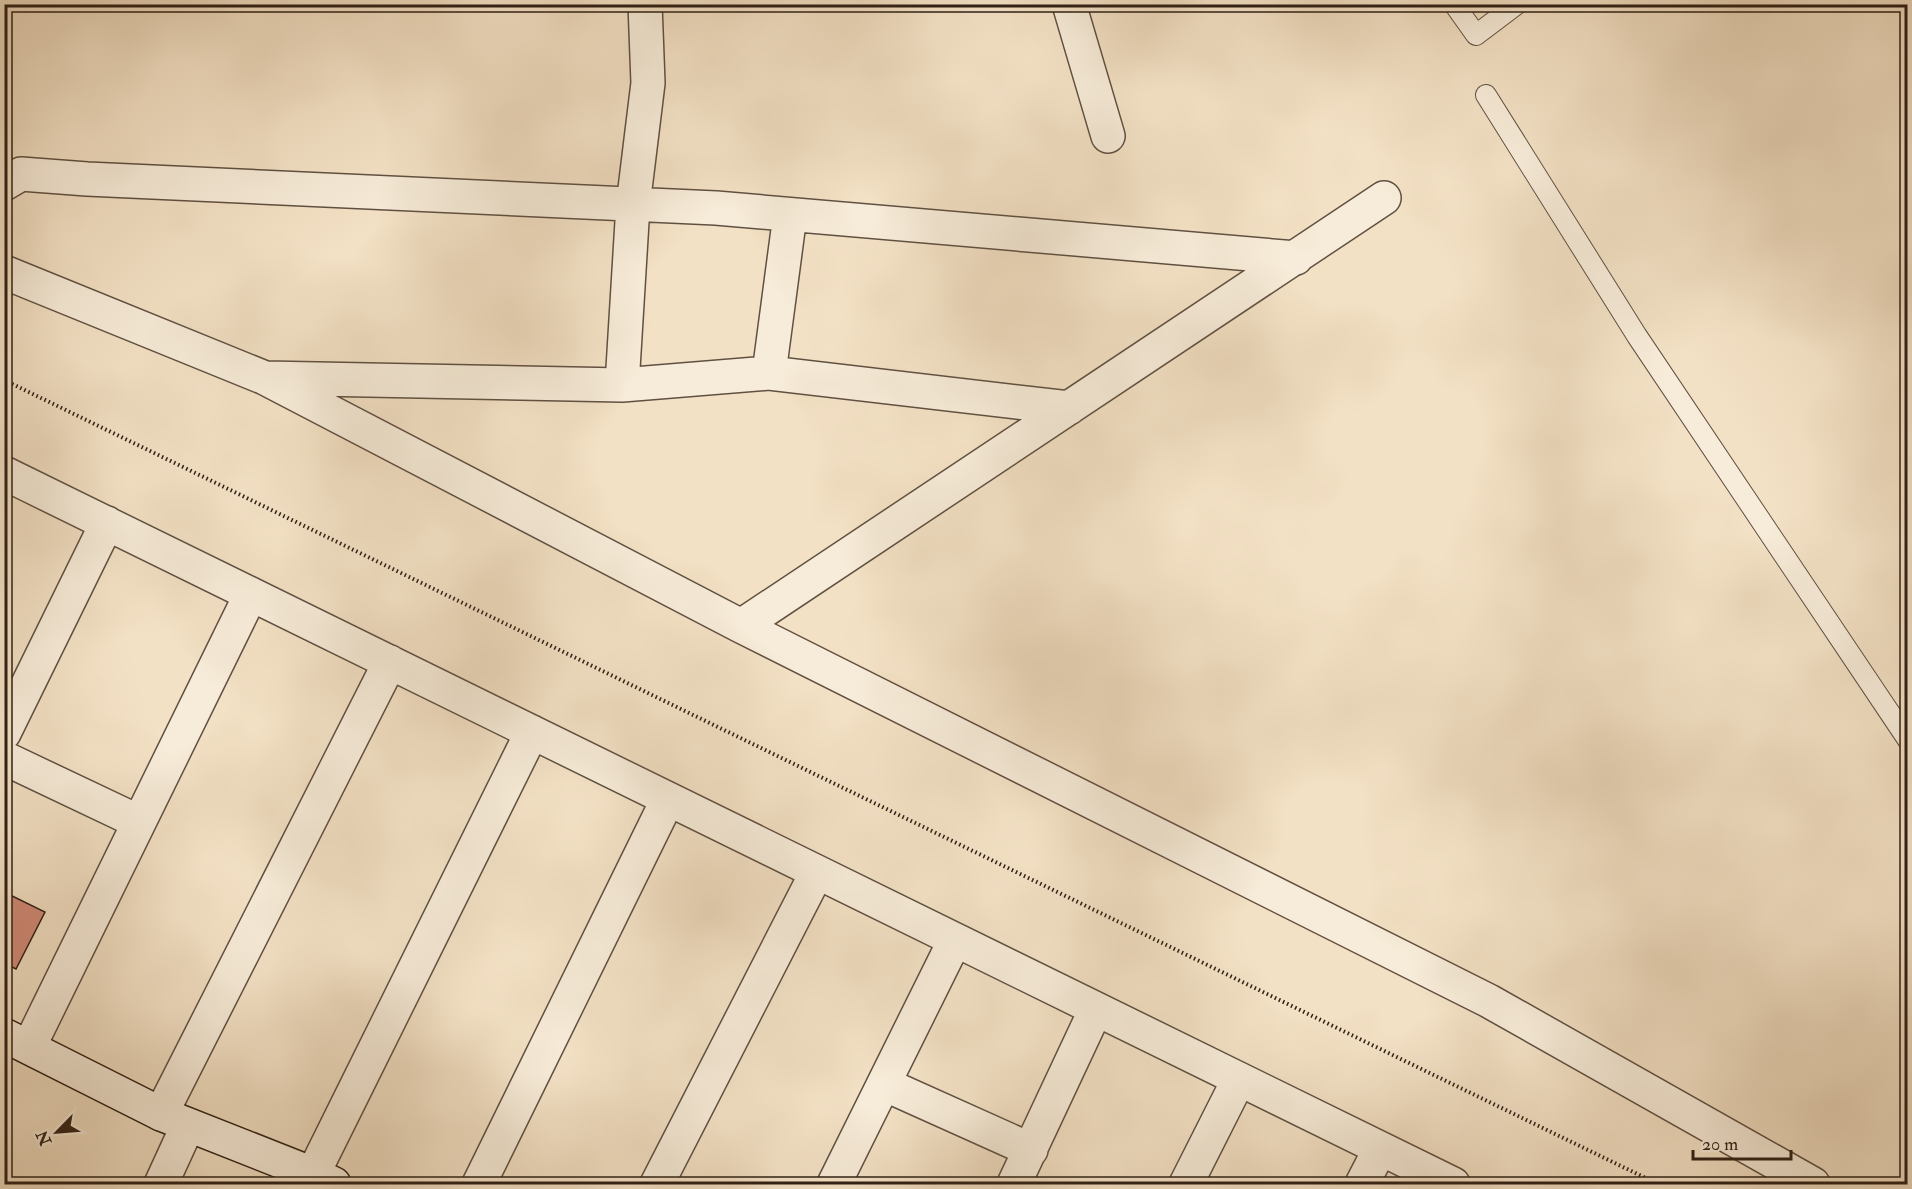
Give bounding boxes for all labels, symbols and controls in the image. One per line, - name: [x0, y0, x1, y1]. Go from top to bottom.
- north arrow: [27, 1102, 87, 1162]
- scale bar: [1693, 1123, 1790, 1161]
- text: N: [32, 1127, 57, 1150]
- text: 20 m: [1702, 1133, 1738, 1156]

